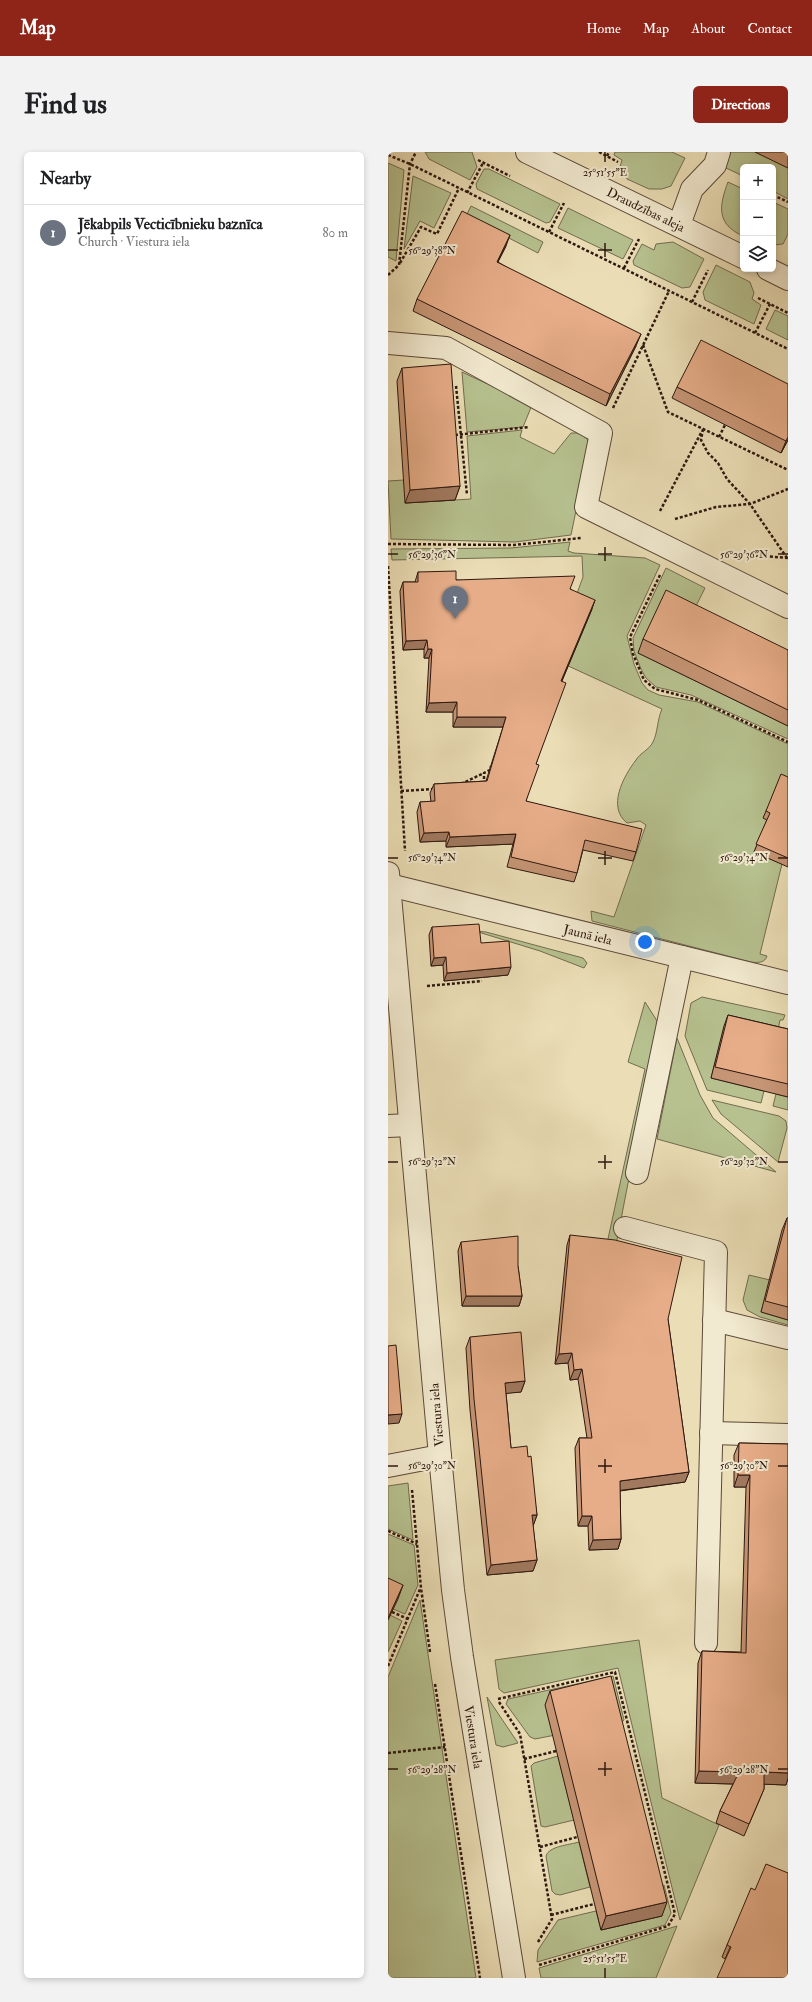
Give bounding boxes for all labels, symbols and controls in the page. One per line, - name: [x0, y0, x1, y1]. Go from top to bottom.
- text: Map: [20, 16, 56, 40]
- text: Home: [586, 20, 621, 37]
- text: Map: [643, 20, 669, 37]
- text: About: [691, 20, 725, 37]
- text: Contact: [747, 20, 792, 37]
- button: Directions: [693, 86, 788, 123]
- text: Find us: [24, 87, 107, 122]
- map controls: [740, 164, 776, 272]
- button: +: [740, 164, 776, 200]
- text: 25°51'55"E: [583, 167, 627, 179]
- text: Nearby: [40, 168, 91, 189]
- street label: Draudzības aleja: [604, 184, 688, 236]
- button: −: [740, 200, 776, 236]
- text: Jēkabpils Vecticībnieku baznīca: [78, 215, 263, 234]
- text: 1: [51, 225, 55, 241]
- text: 80 m: [322, 225, 348, 241]
- text: Church · Viestura iela: [78, 234, 190, 250]
- button: layers: [740, 236, 776, 272]
- text: 56°29'38"N: [408, 245, 456, 257]
- text: 56°29'36"N: [408, 549, 456, 561]
- text: 56°29'36"N: [720, 549, 768, 561]
- pin: 1: [442, 586, 468, 619]
- text: 56°29'34"N: [408, 852, 456, 864]
- text: 56°29'34"N: [720, 852, 768, 864]
- street label: Jaunā iela: [561, 921, 614, 949]
- your location: [635, 932, 655, 952]
- text: 56°29'32"N: [408, 1156, 456, 1168]
- text: 56°29'32"N: [720, 1156, 768, 1168]
- street label: Viestura iela: [426, 1382, 448, 1447]
- text: 56°29'30"N: [408, 1460, 456, 1472]
- text: 56°29'30"N: [720, 1460, 768, 1472]
- street label: Viestura iela: [460, 1704, 486, 1771]
- text: 56°29'28"N: [408, 1764, 456, 1776]
- text: 56°29'28"N: [720, 1764, 768, 1776]
- text: 25°51'55"E: [583, 1953, 627, 1965]

